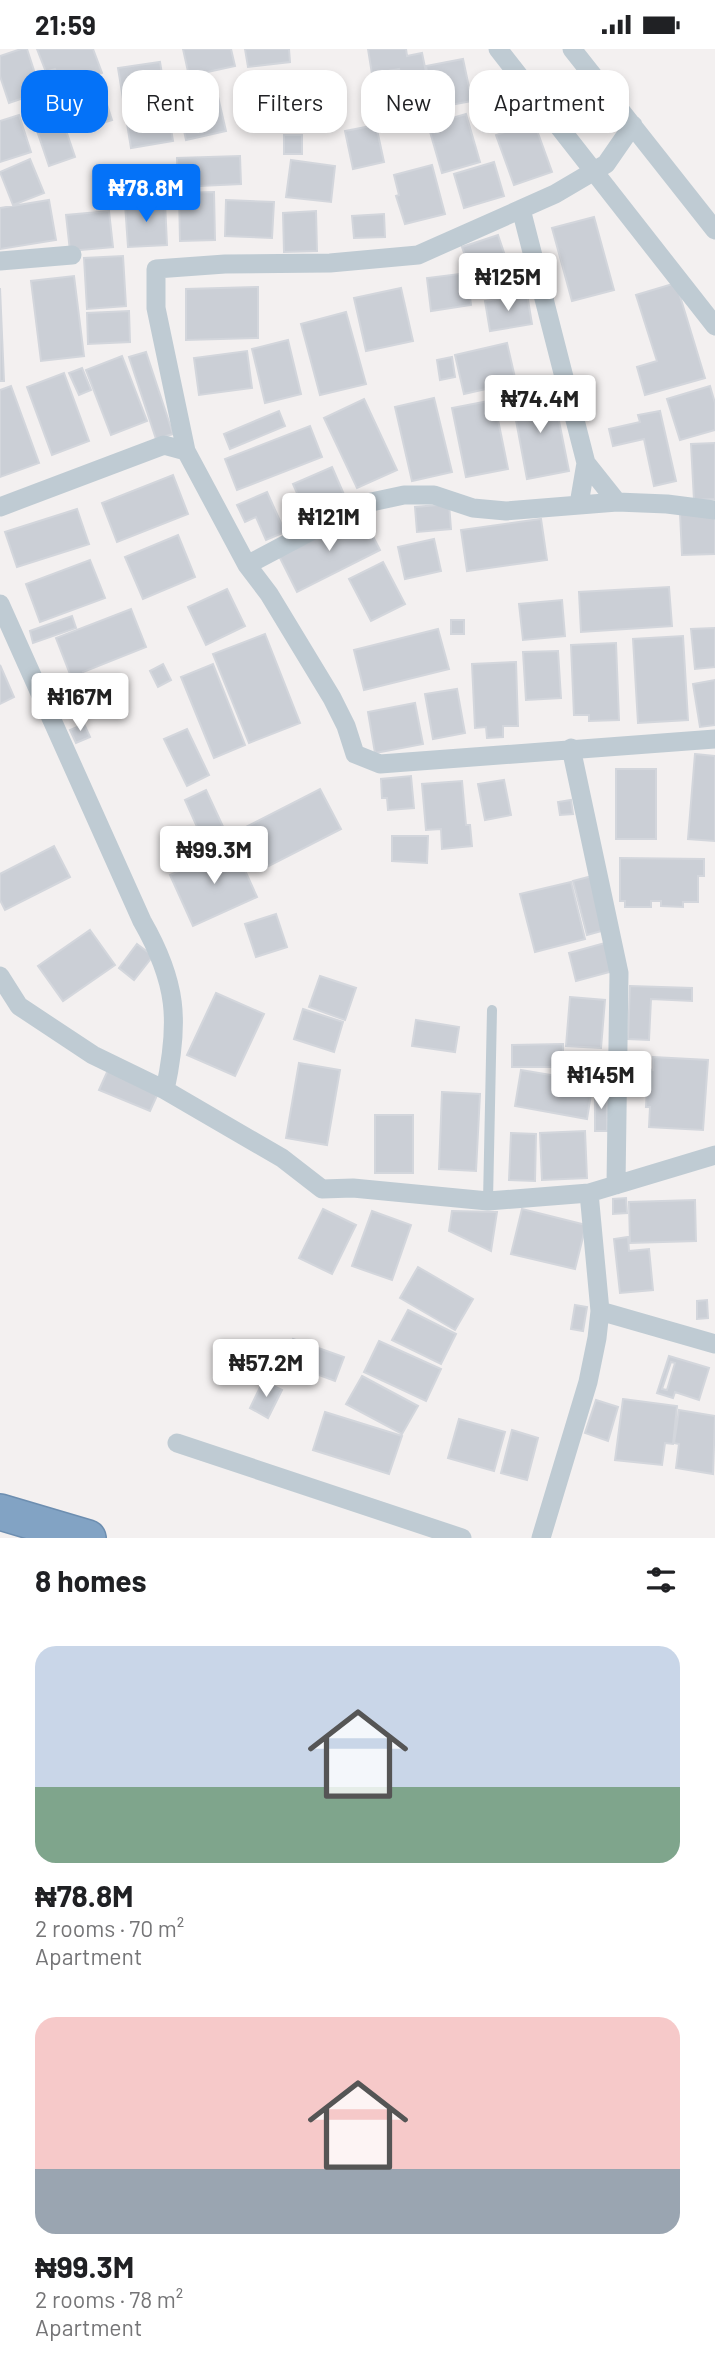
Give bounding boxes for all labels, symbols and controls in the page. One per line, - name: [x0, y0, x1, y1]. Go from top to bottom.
- text: 21:59: [35, 9, 96, 40]
- chip: Buy: [21, 70, 108, 133]
- chip: Rent: [122, 70, 219, 133]
- chip: Filters: [233, 70, 347, 133]
- chip: New: [361, 70, 455, 133]
- chip: Apartment: [469, 70, 629, 133]
- pin: ₦78.8M: [89, 165, 203, 224]
- text: ₦78.8M: [108, 173, 184, 201]
- pin: ₦125M: [459, 253, 557, 313]
- text: ₦125M: [475, 262, 541, 290]
- pin: ₦74.4M: [483, 375, 597, 435]
- text: ₦74.4M: [501, 384, 579, 412]
- pin: ₦121M: [280, 493, 378, 553]
- text: ₦121M: [298, 502, 360, 530]
- pin: ₦167M: [31, 673, 129, 733]
- text: ₦167M: [48, 682, 112, 710]
- pin: ₦99.3M: [157, 827, 271, 886]
- text: ₦99.3M: [176, 835, 252, 863]
- pin: ₦145M: [552, 1051, 650, 1111]
- text: ₦145M: [567, 1060, 635, 1088]
- pin: ₦57.2M: [209, 1339, 323, 1399]
- text: ₦57.2M: [229, 1348, 303, 1376]
- icon: filters: [642, 1561, 680, 1599]
- text: 8 homes: [35, 1562, 146, 1598]
- icon: home: [295, 1691, 421, 1817]
- text: ₦78.8M: [35, 1877, 134, 1913]
- text: 2 rooms · 70 m²: [35, 1914, 184, 1942]
- text: Apartment: [35, 1942, 142, 1970]
- icon: home: [295, 2062, 421, 2188]
- text: ₦99.3M: [35, 2248, 134, 2284]
- text: 2 rooms · 78 m²: [35, 2285, 183, 2313]
- text: Apartment: [35, 2313, 142, 2341]

